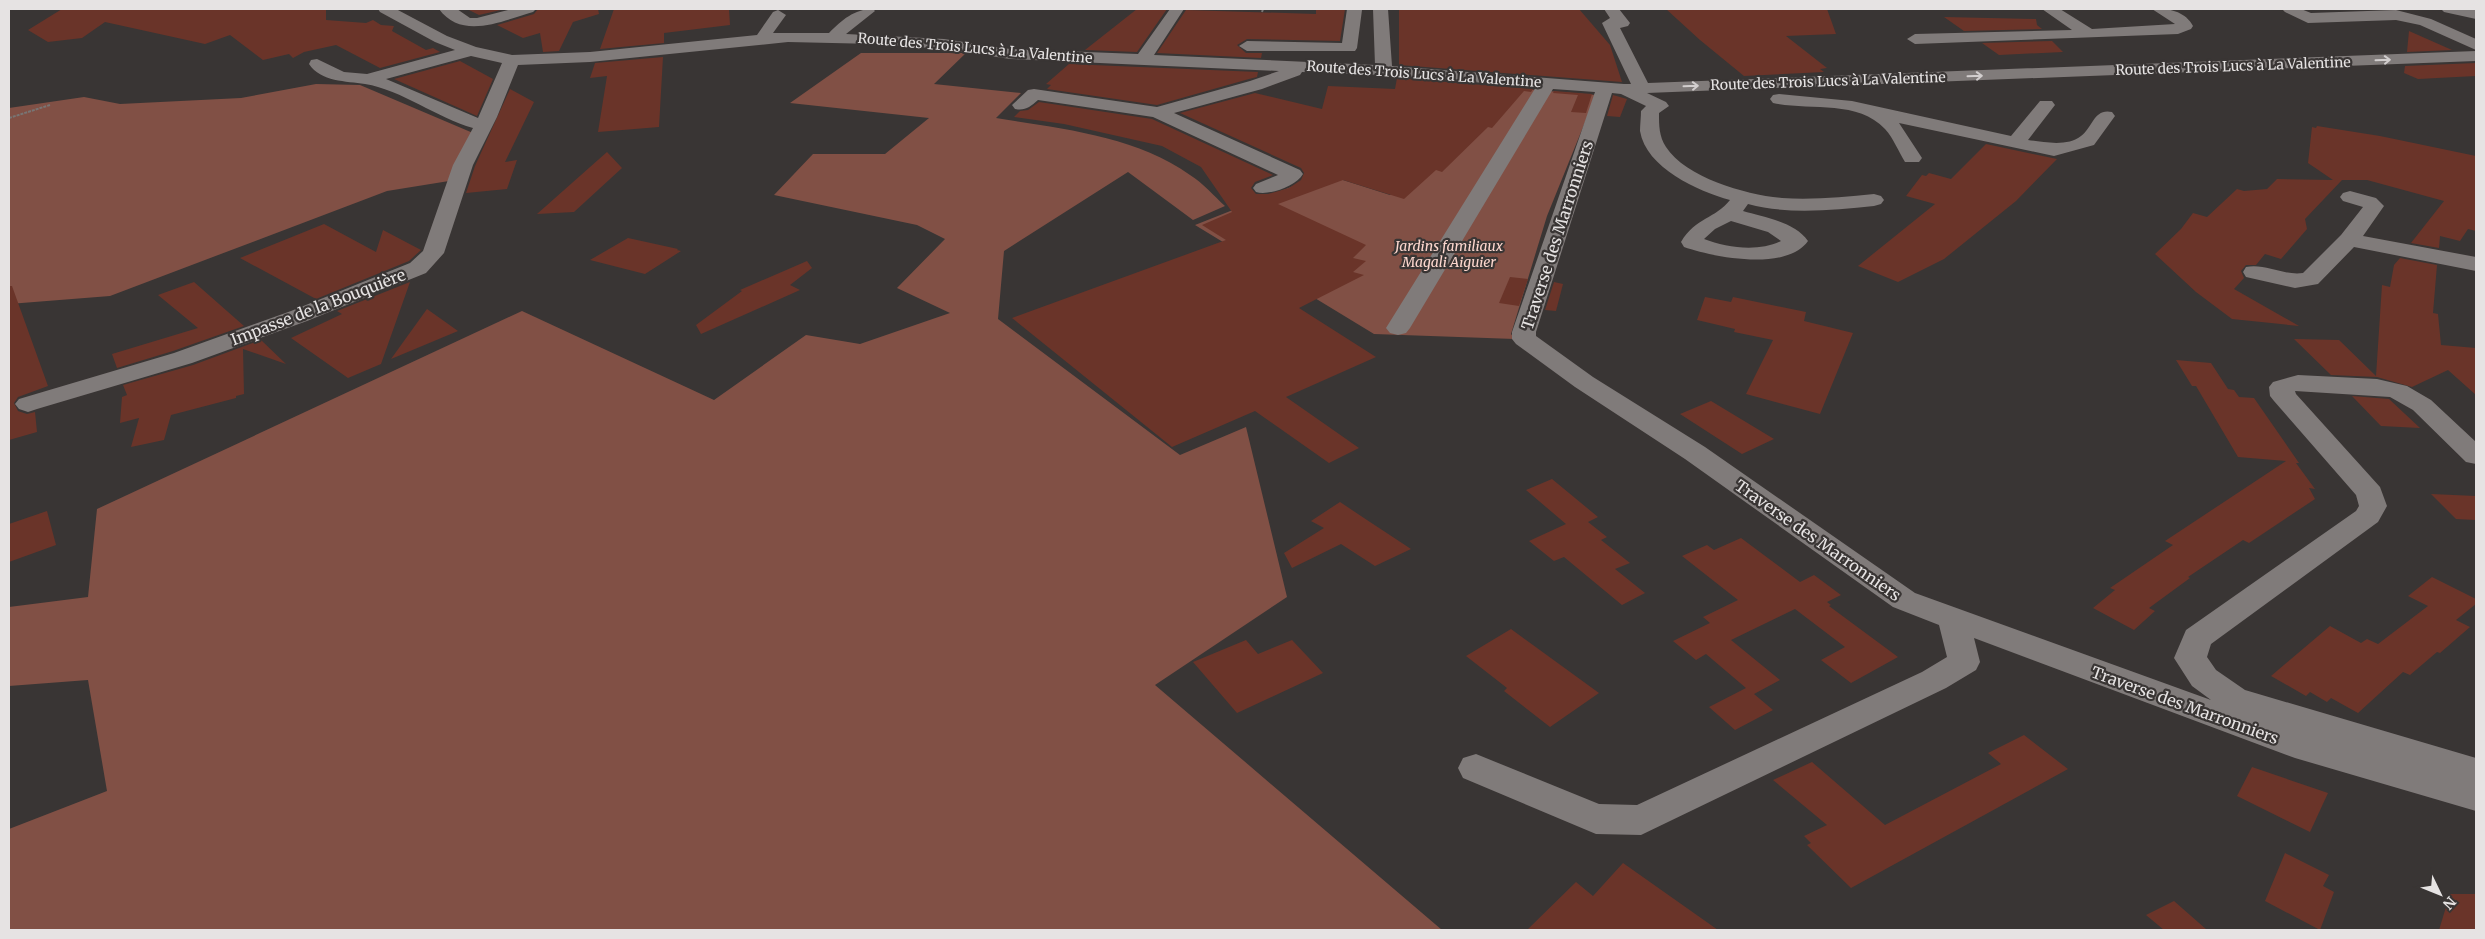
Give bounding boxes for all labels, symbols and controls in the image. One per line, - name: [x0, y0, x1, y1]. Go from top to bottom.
- street label: Route des Trois Lucs à La Valentine: [857, 29, 1093, 67]
- street label: Route des Trois Lucs à La Valentine: [2115, 53, 2351, 79]
- one-way arrow: [2374, 55, 2390, 65]
- street label: Route des Trois Lucs à La Valentine: [1306, 57, 1542, 91]
- street label: Route des Trois Lucs à La Valentine: [1710, 68, 1946, 94]
- one-way arrow: [1967, 71, 1983, 80]
- one-way arrow: [1682, 82, 1698, 91]
- street label: Traverse des Marronniers: [1517, 138, 1597, 332]
- park label: Jardins familiaux Magali Aiguier: [1393, 237, 1504, 271]
- street label: Impasse de la Bouquière: [228, 264, 408, 350]
- street label: Traverse des Marronniers: [1731, 475, 1905, 605]
- street label: Traverse des Marronniers: [2089, 662, 2282, 748]
- north arrow: [2415, 869, 2465, 919]
- text: N: [2439, 893, 2460, 913]

